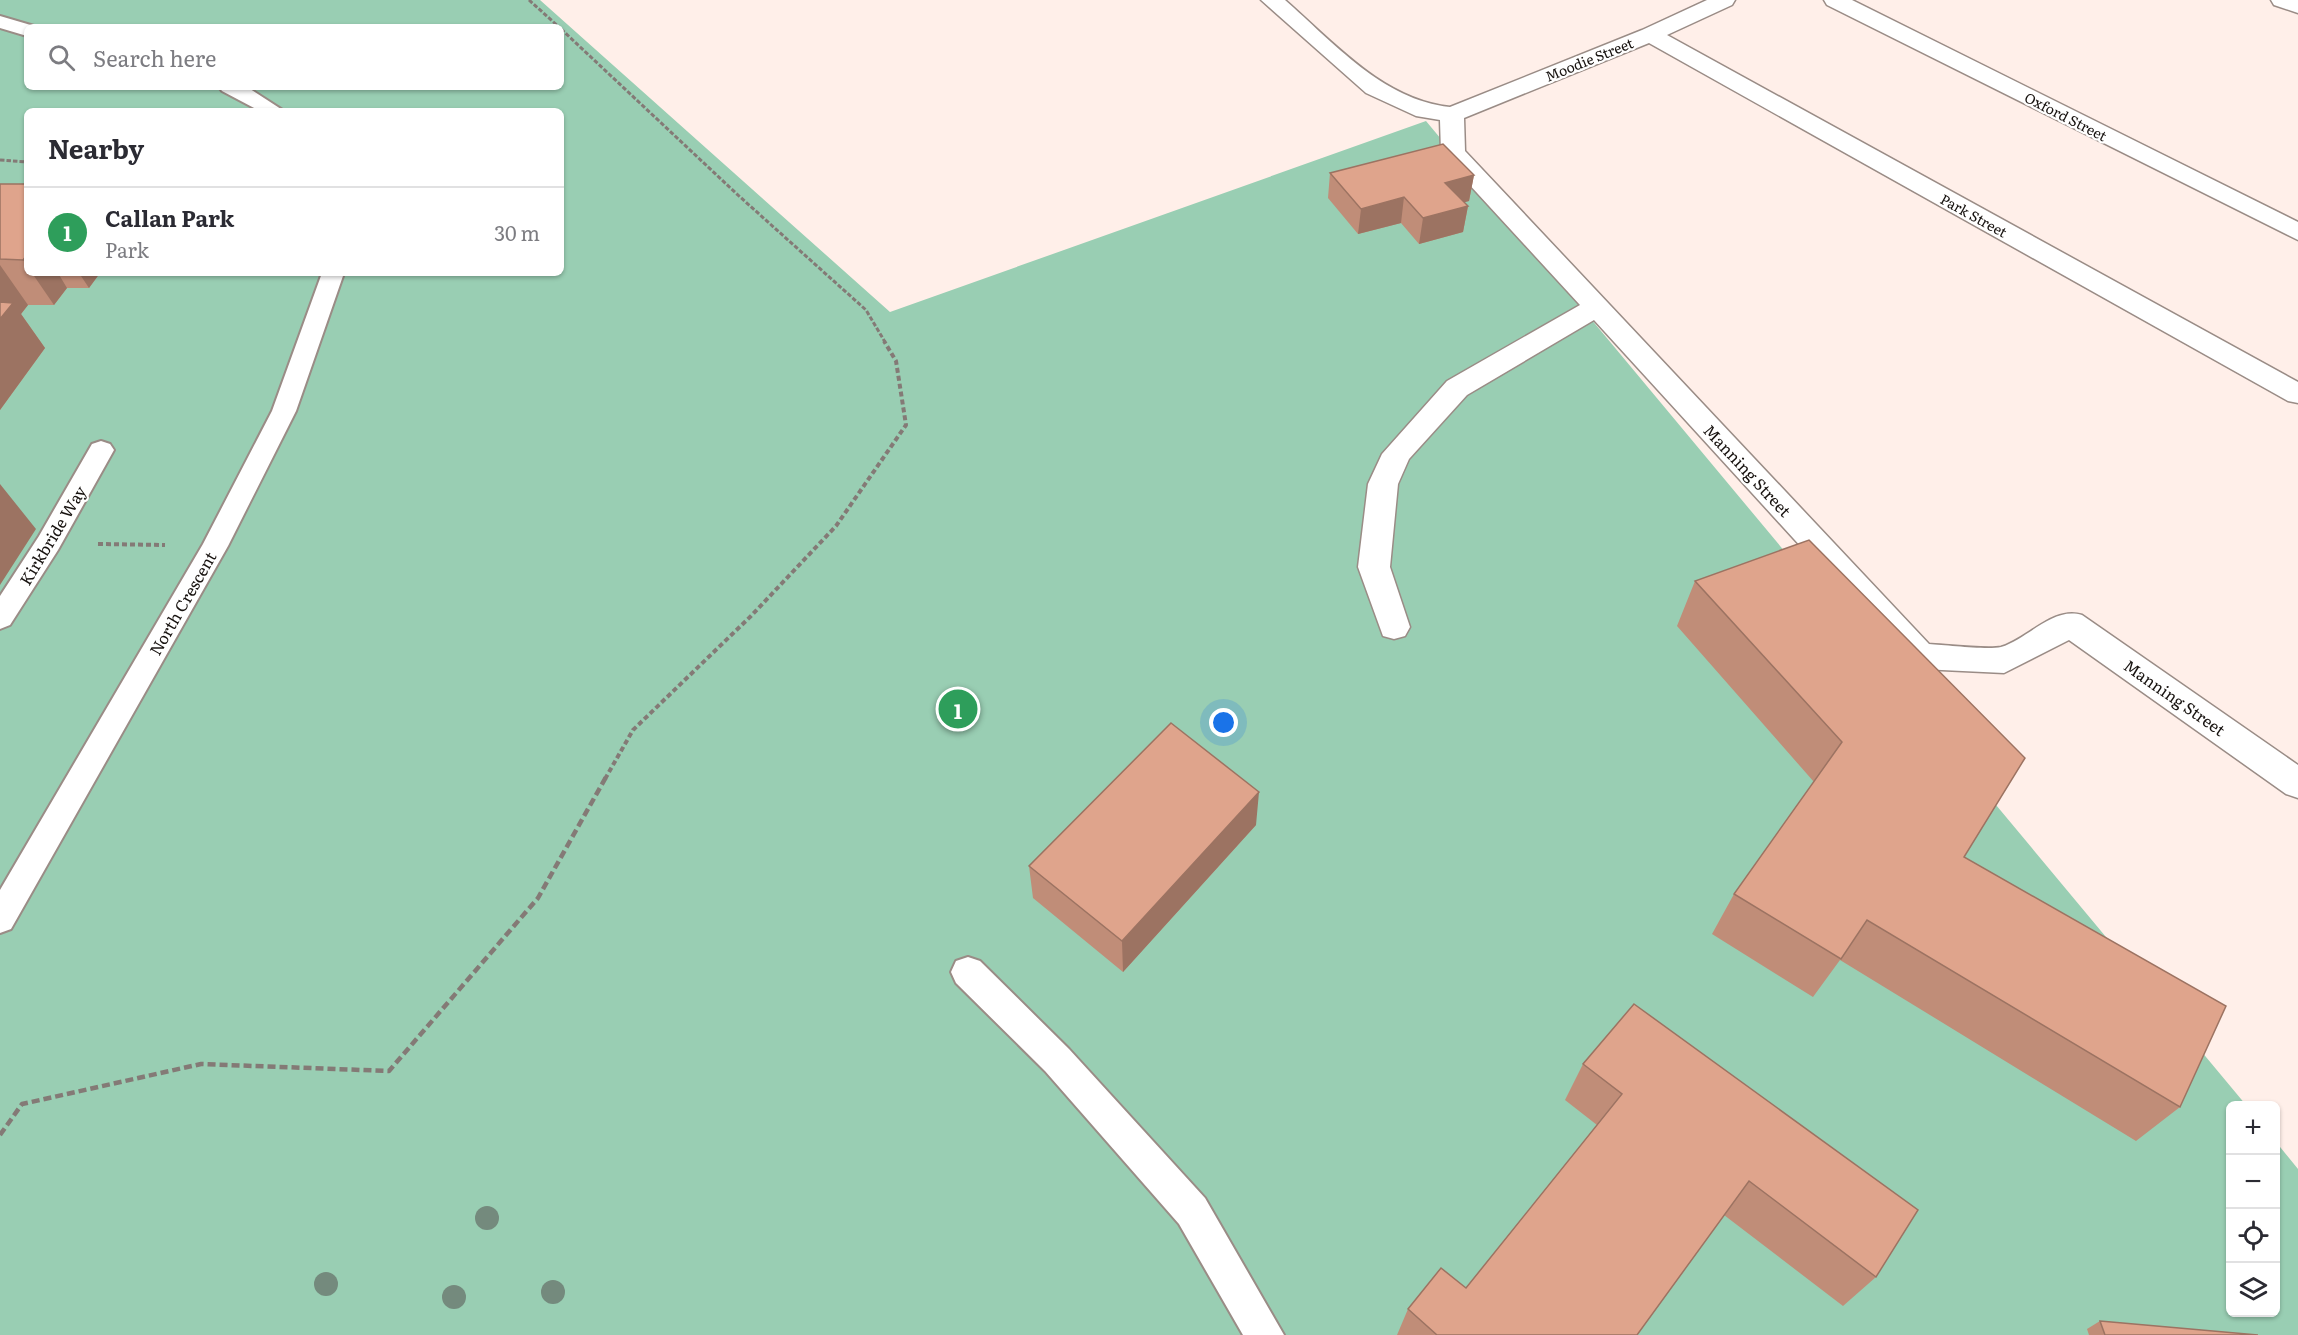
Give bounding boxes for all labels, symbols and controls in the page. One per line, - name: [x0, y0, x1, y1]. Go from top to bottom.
- search box: [24, 24, 564, 90]
- street label: Moodie Street: [1542, 32, 1636, 86]
- icon: search: [45, 41, 78, 74]
- text: Search here: [93, 41, 216, 74]
- street label: Oxford Street: [2021, 87, 2111, 145]
- text: Nearby: [48, 128, 144, 167]
- street label: Park Street: [1937, 188, 2011, 242]
- text: Callan Park: [105, 201, 234, 234]
- text: 1: [63, 217, 72, 247]
- text: 30 m: [494, 217, 540, 247]
- text: Park: [105, 234, 149, 264]
- street label: Manning Street: [1699, 418, 1798, 522]
- street label: Kirkbride Way: [13, 480, 92, 589]
- street label: North Crescent: [143, 546, 222, 659]
- street label: Manning Street: [2119, 653, 2231, 741]
- pin: 1: [938, 686, 978, 732]
- your location: [1209, 708, 1238, 737]
- map controls: [2226, 1101, 2280, 1317]
- button: +: [2226, 1101, 2280, 1155]
- button: −: [2226, 1155, 2280, 1209]
- button: locate: [2226, 1209, 2280, 1263]
- button: layers: [2226, 1263, 2280, 1317]

